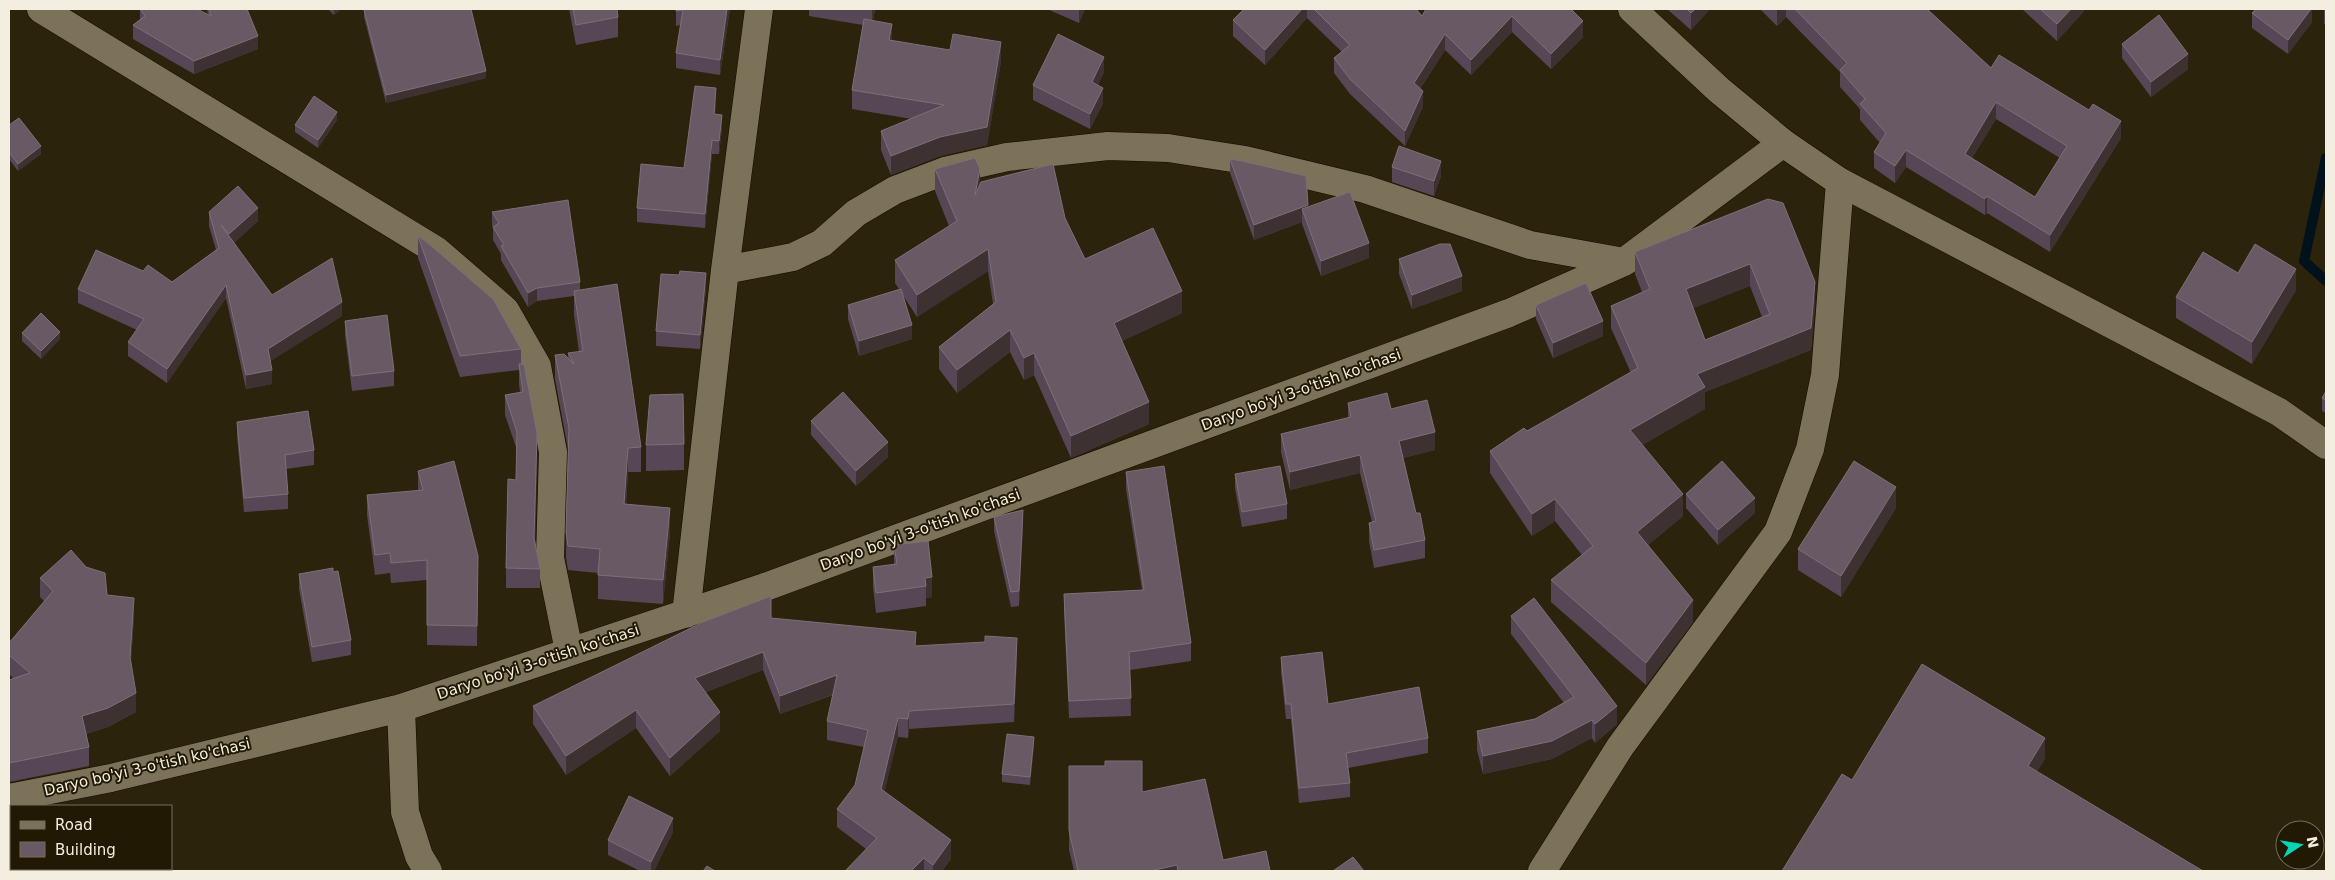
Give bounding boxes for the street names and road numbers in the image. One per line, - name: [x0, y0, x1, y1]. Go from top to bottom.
- street label: Daryo bo'yi 3-o'tish ko'chasi: [1199, 345, 1403, 435]
- street label: Daryo bo'yi 3-o'tish ko'chasi: [818, 485, 1022, 575]
- street label: Daryo bo'yi 3-o'tish ko'chasi: [435, 621, 641, 703]
- street label: Daryo bo'yi 3-o'tish ko'chasi: [42, 734, 252, 800]

